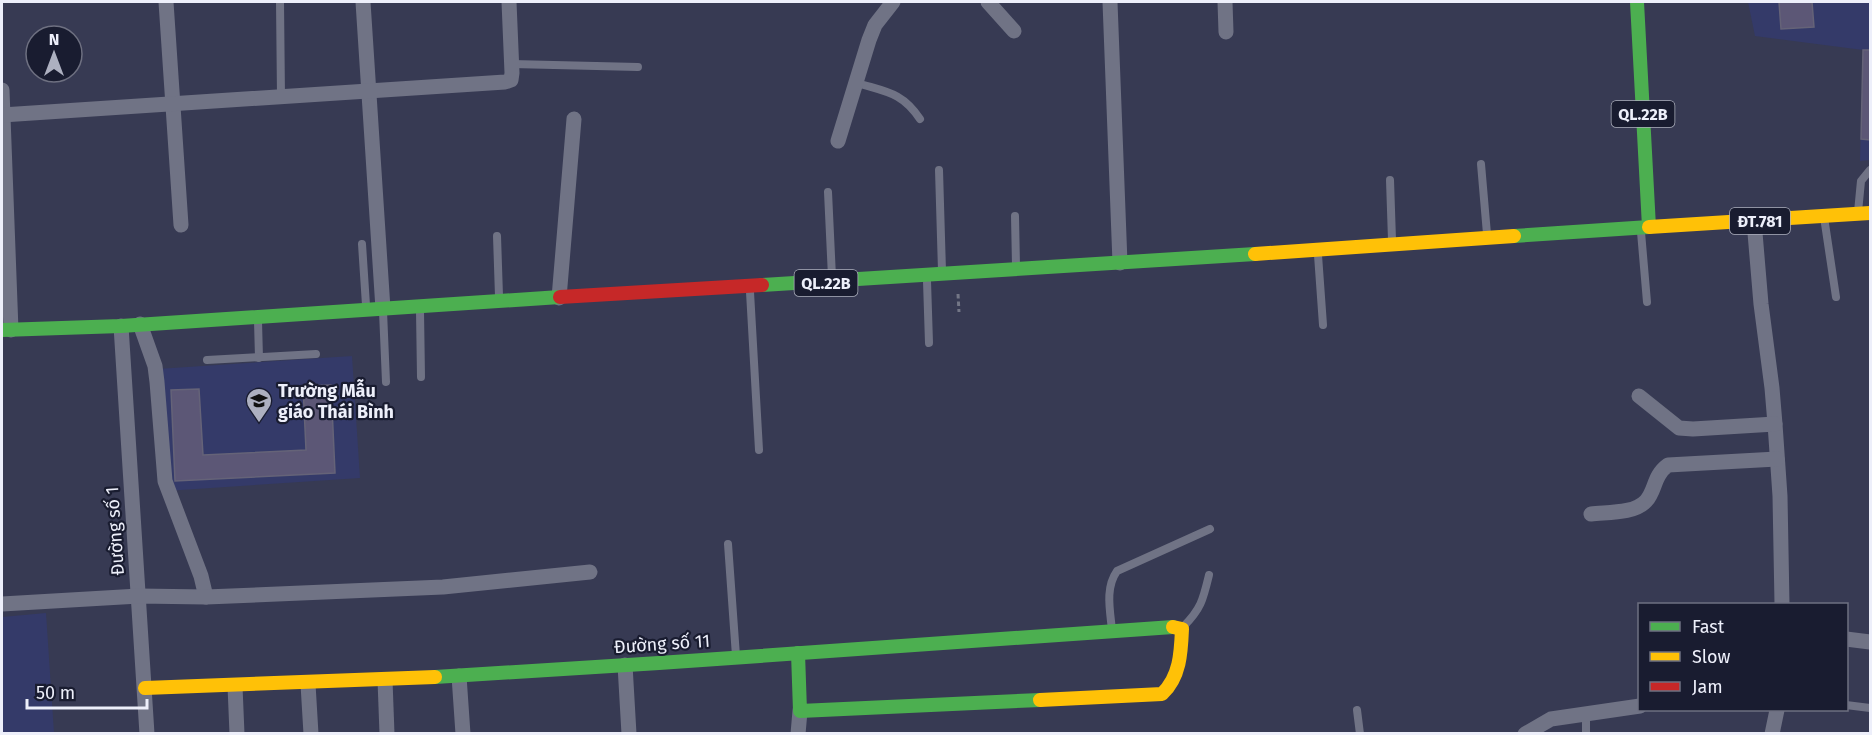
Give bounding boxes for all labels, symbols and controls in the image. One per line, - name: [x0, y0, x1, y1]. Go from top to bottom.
- north arrow: [24, 24, 84, 84]
- text: N: [49, 30, 59, 49]
- road number: QL.22B: [1612, 101, 1674, 127]
- road number: ĐT.781: [1730, 208, 1790, 234]
- road number: QL.22B: [794, 270, 858, 296]
- place label: Trường Mẫu giáo Thái Bình: [278, 379, 394, 423]
- school or university icon: Trường Mẫu giáo Thái Bình: [244, 386, 274, 424]
- street label: Đường số 1: [101, 486, 129, 576]
- legend: [1638, 603, 1848, 711]
- text: Fast: [1692, 616, 1725, 638]
- street label: Đường số 11: [613, 630, 711, 658]
- text: Slow: [1692, 646, 1731, 668]
- scale bar: [27, 672, 147, 710]
- text: Jam: [1692, 676, 1723, 698]
- text: 50 m: [36, 682, 75, 704]

